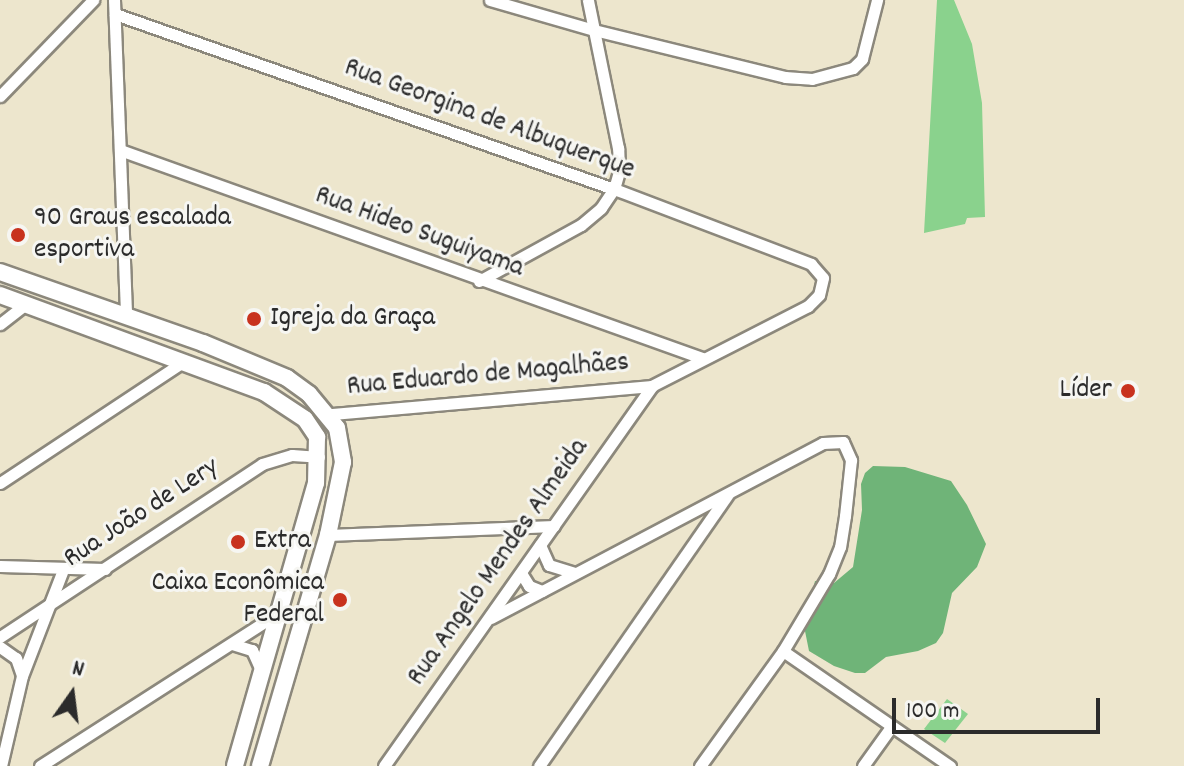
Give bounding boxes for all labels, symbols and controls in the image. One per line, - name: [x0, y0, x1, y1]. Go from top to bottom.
- street label: Rua Georgina de Albuquerque: [339, 52, 639, 188]
- street label: Rua Hideo Suguiyama: [310, 180, 528, 286]
- place label: 90 Graus escalada esportiva: [34, 202, 231, 268]
- marker: 90 Graus escalada esportiva: [9, 226, 27, 244]
- place label: Igreja da Graça: [270, 302, 435, 336]
- marker: Igreja da Graça: [245, 310, 263, 328]
- street label: Rua Eduardo de Magalhães: [346, 347, 630, 405]
- place label: Líder: [1060, 374, 1112, 408]
- marker: Líder: [1119, 382, 1137, 400]
- street label: Rua Angelo Mendes Almeida: [401, 433, 597, 693]
- street label: Rua João de Lery: [58, 451, 226, 577]
- place label: Extra: [254, 525, 311, 559]
- marker: Extra: [229, 533, 247, 551]
- place label: Caixa Econômica Federal: [151, 567, 324, 633]
- marker: Caixa Econômica Federal: [331, 591, 349, 609]
- north arrow: [32, 654, 112, 734]
- text: N: [69, 654, 87, 687]
- scale bar: [896, 682, 1104, 732]
- text: 100 m: [906, 695, 959, 729]

